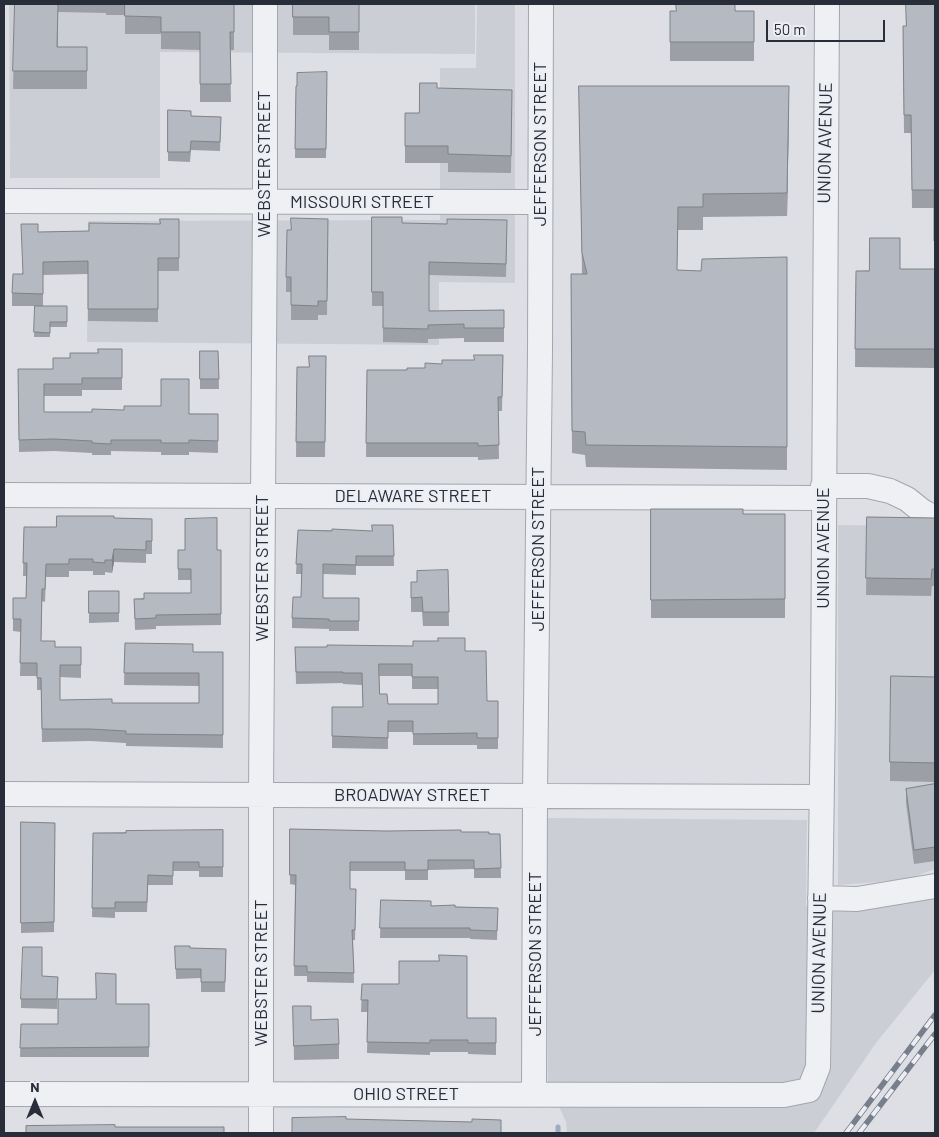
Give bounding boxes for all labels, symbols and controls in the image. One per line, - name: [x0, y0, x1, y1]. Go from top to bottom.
- scale bar: [769, 10, 888, 42]
- text: 50 m: [774, 20, 806, 38]
- street label: JEFFERSON STREET: [529, 62, 551, 226]
- street label: UNION AVENUE: [813, 82, 837, 204]
- street label: WEBSTER STREET: [253, 90, 275, 238]
- street label: MISSOURI STREET: [290, 191, 434, 213]
- street label: JEFFERSON STREET: [527, 467, 549, 631]
- street label: DELAWARE STREET: [334, 485, 492, 507]
- street label: UNION AVENUE: [812, 487, 834, 609]
- street label: WEBSTER STREET: [251, 494, 273, 642]
- street label: BROADWAY STREET: [334, 784, 490, 806]
- street label: JEFFERSON STREET: [524, 872, 546, 1036]
- street label: UNION AVENUE: [807, 892, 831, 1014]
- street label: WEBSTER STREET: [250, 899, 272, 1047]
- north arrow: [10, 1077, 60, 1127]
- text: N: [30, 1078, 40, 1095]
- street label: OHIO STREET: [353, 1083, 459, 1105]

